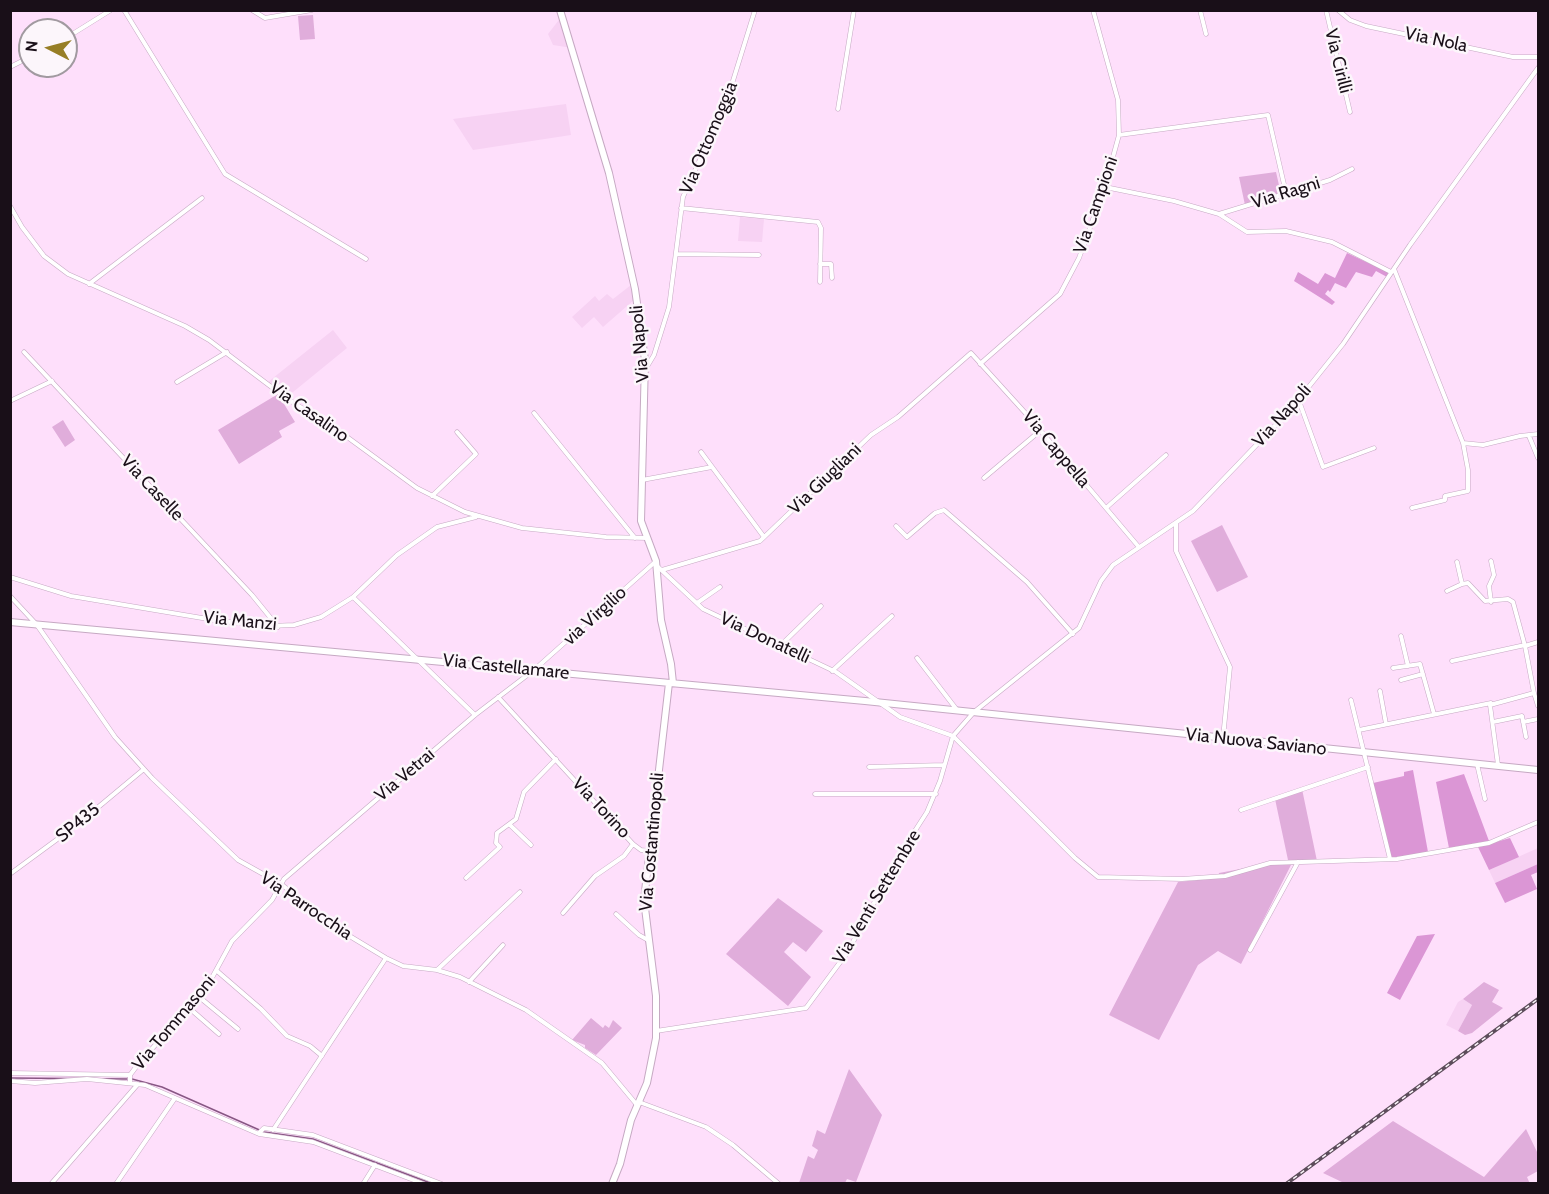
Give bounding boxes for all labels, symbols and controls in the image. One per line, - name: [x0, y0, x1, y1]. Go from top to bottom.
- north arrow: [18, 18, 78, 78]
- street label: Via Nola: [1403, 23, 1469, 57]
- street label: Via Cirilli: [1320, 27, 1356, 95]
- text: N: [22, 40, 42, 53]
- street label: Via Ottomoggia: [676, 78, 742, 198]
- street label: Via Campioni: [1069, 154, 1123, 256]
- street label: Via Ragni: [1249, 172, 1323, 214]
- street label: Via Napoli: [626, 305, 654, 383]
- street label: Via Casalino: [265, 377, 353, 447]
- street label: Via Napoli: [1248, 380, 1316, 452]
- street label: Via Cappella: [1017, 406, 1095, 492]
- street label: Via Giugliani: [784, 439, 866, 519]
- street label: Via Caselle: [116, 451, 188, 525]
- street label: via Virgilio: [559, 582, 631, 650]
- street label: Via Manzi: [202, 606, 278, 636]
- street label: Via Donatelli: [716, 608, 814, 668]
- street label: Via Castellamare: [442, 650, 570, 684]
- street label: Via Nuova Saviano: [1185, 724, 1327, 760]
- street label: Via Vetrai: [371, 744, 439, 806]
- street label: Via Costantinopoli: [635, 772, 669, 912]
- street label: Via Torino: [567, 773, 635, 843]
- street label: SP435: [52, 799, 104, 847]
- street label: Via Venti Settembre: [828, 826, 926, 968]
- street label: Via Parrocchia: [256, 867, 356, 945]
- street label: Via Tommasoni: [128, 971, 220, 1075]

